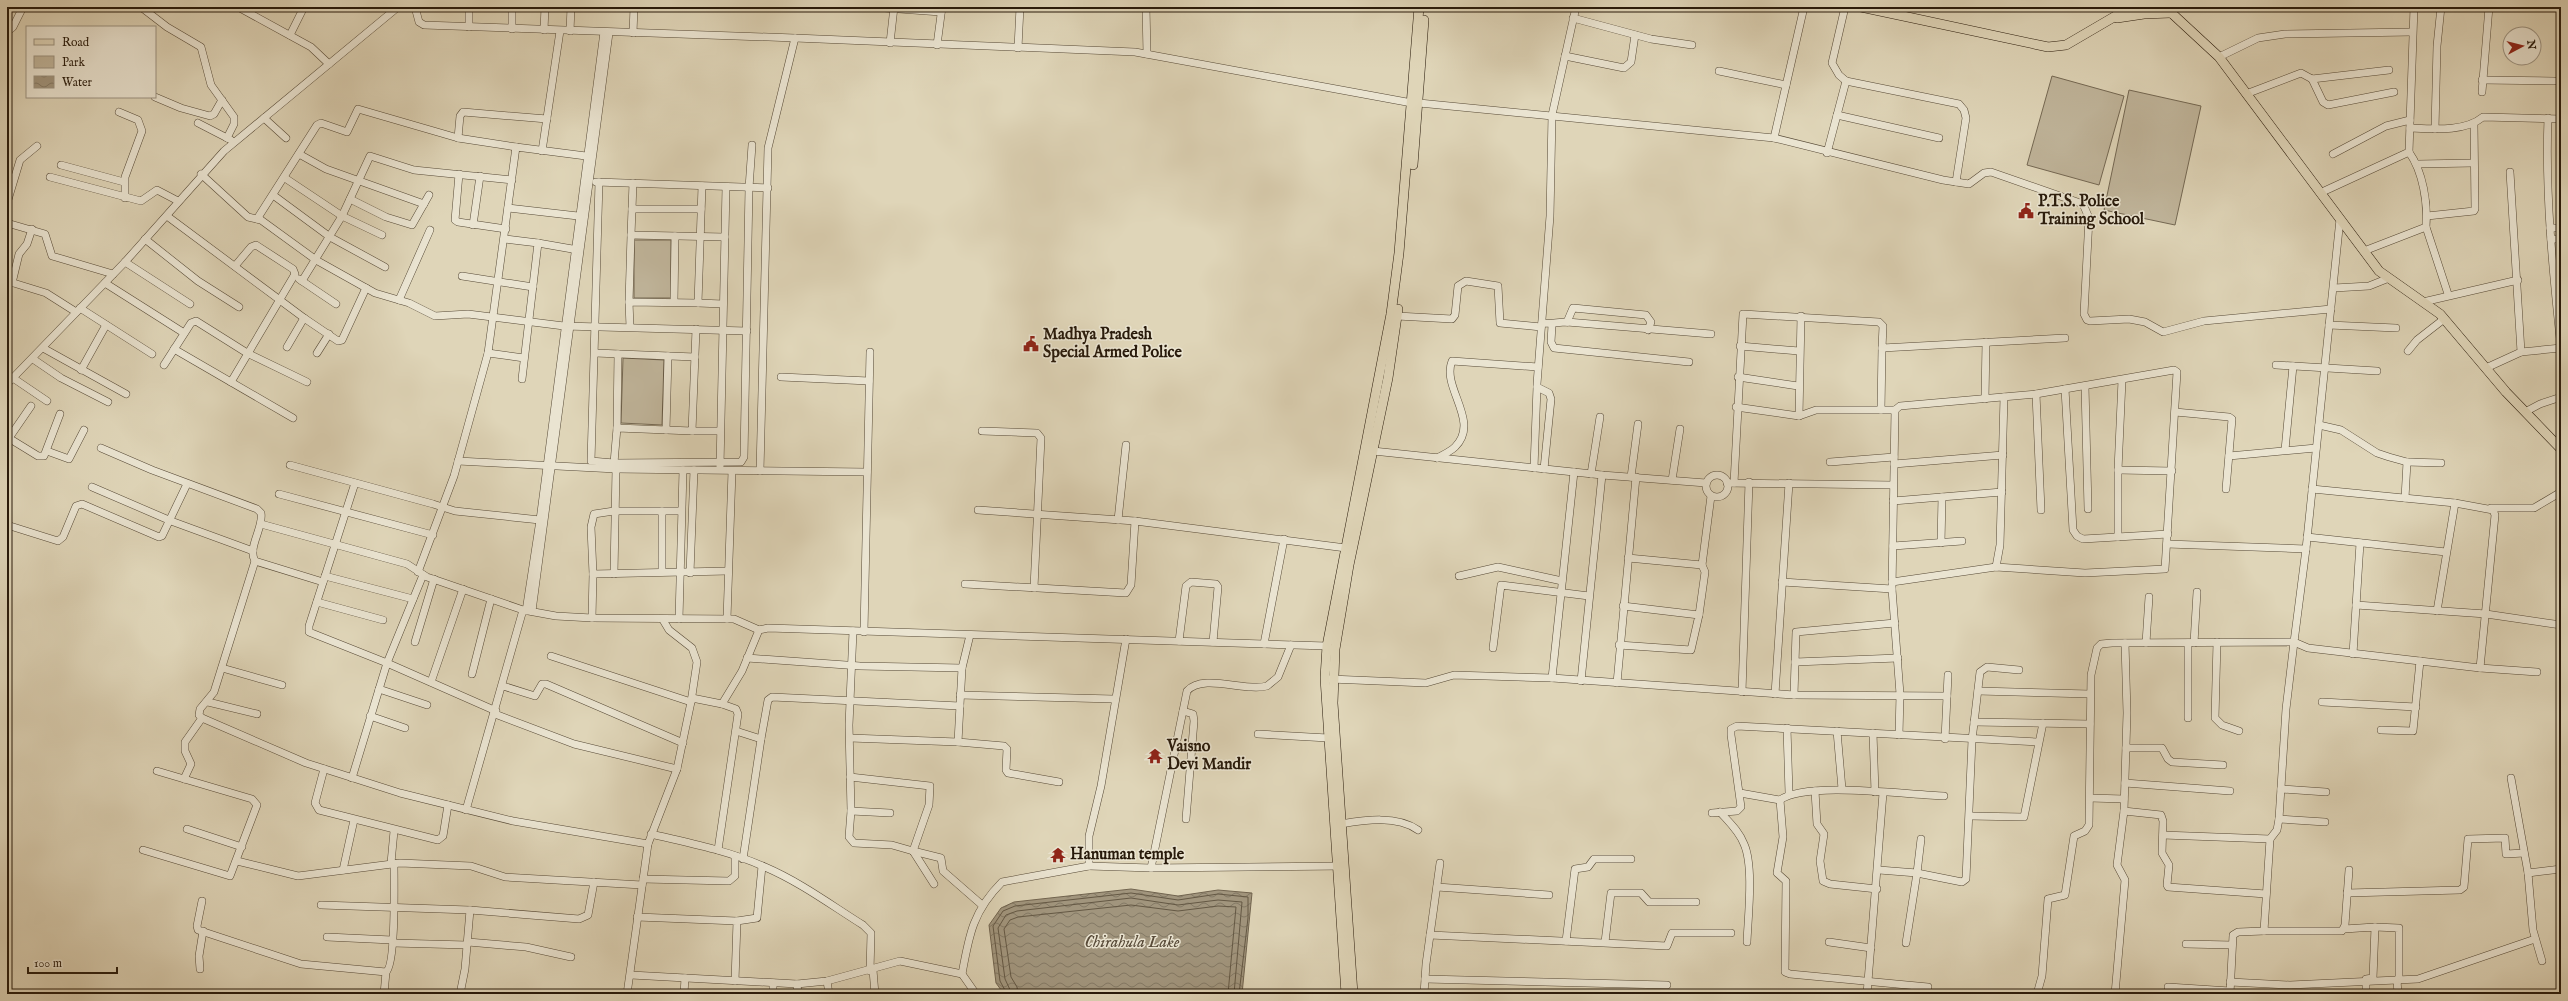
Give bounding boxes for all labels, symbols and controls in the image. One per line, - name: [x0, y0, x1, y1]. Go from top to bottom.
- legend: [26, 26, 156, 98]
- north arrow: [2502, 26, 2542, 66]
- text: Road: [62, 35, 90, 50]
- text: N: [2523, 38, 2539, 51]
- text: Park: [62, 55, 85, 70]
- text: Water: [62, 75, 93, 90]
- place label: P.T.S. Police Training School: [2037, 192, 2145, 230]
- public building icon: P.T.S. Police Training School: [2017, 202, 2035, 220]
- place label: Madhya Pradesh Special Armed Police: [1043, 325, 1182, 363]
- public building icon: Madhya Pradesh Special Armed Police: [1022, 335, 1040, 353]
- place label: Vaisno Devi Mandir: [1166, 737, 1251, 775]
- temple icon: Vaisno Devi Mandir: [1146, 747, 1164, 765]
- place label: Hanuman temple: [1070, 845, 1185, 865]
- temple icon: Hanuman temple: [1049, 846, 1067, 864]
- water label: Chirahula Lake: [1084, 932, 1180, 953]
- scale bar: [28, 949, 117, 975]
- text: 100 m: [34, 956, 62, 971]

